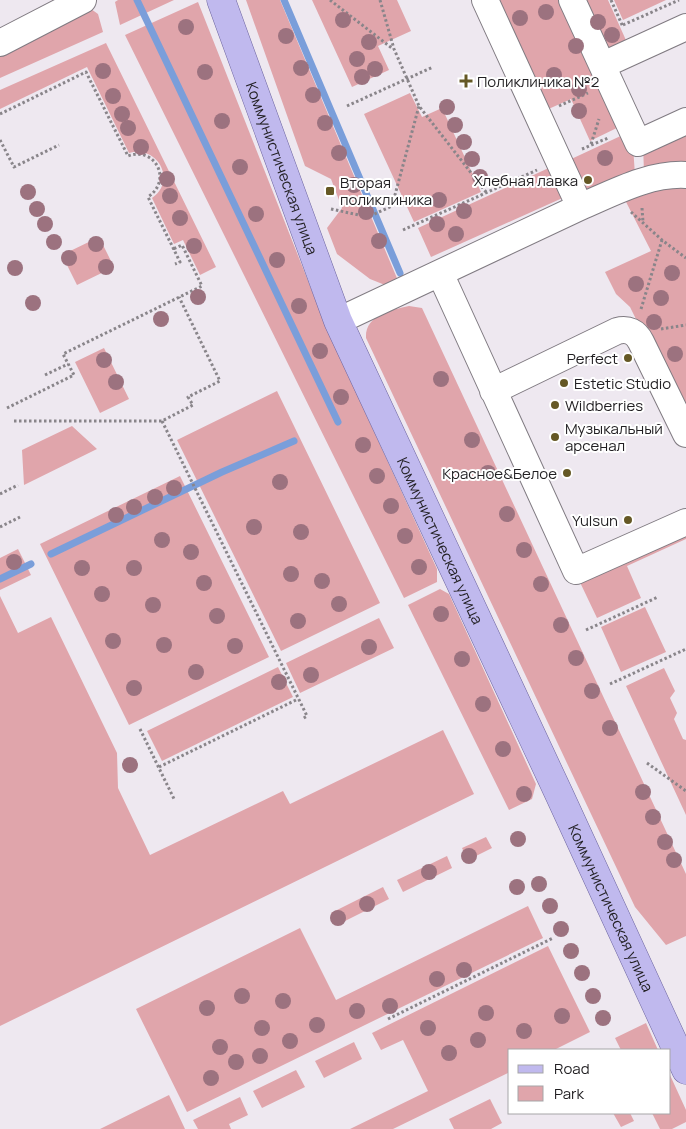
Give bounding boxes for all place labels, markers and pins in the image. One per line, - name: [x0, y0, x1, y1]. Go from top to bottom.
- place label: Поликлиника №2: [477, 71, 599, 92]
- marker: Поликлиника №2: [459, 74, 473, 88]
- place label: Хлебная лавка: [474, 170, 578, 191]
- place label: Вторая поликлиника: [340, 172, 432, 210]
- marker: Хлебная лавка: [582, 174, 594, 186]
- marker: Вторая поликлиника: [324, 185, 336, 197]
- place label: Perfect: [567, 348, 618, 369]
- marker: Perfect: [622, 352, 634, 364]
- place label: Estetic Studio: [574, 373, 671, 394]
- marker: Estetic Studio: [558, 377, 570, 389]
- place label: Wildberries: [565, 395, 643, 416]
- marker: Wildberries: [549, 399, 561, 411]
- place label: Музыкальный арсенал: [565, 418, 663, 456]
- marker: Музыкальный арсенал: [549, 431, 561, 443]
- place label: Красное&Белое: [442, 463, 557, 484]
- marker: Красное&Белое: [561, 467, 573, 479]
- place label: Yulsun: [572, 510, 618, 531]
- marker: Yulsun: [622, 514, 634, 526]

